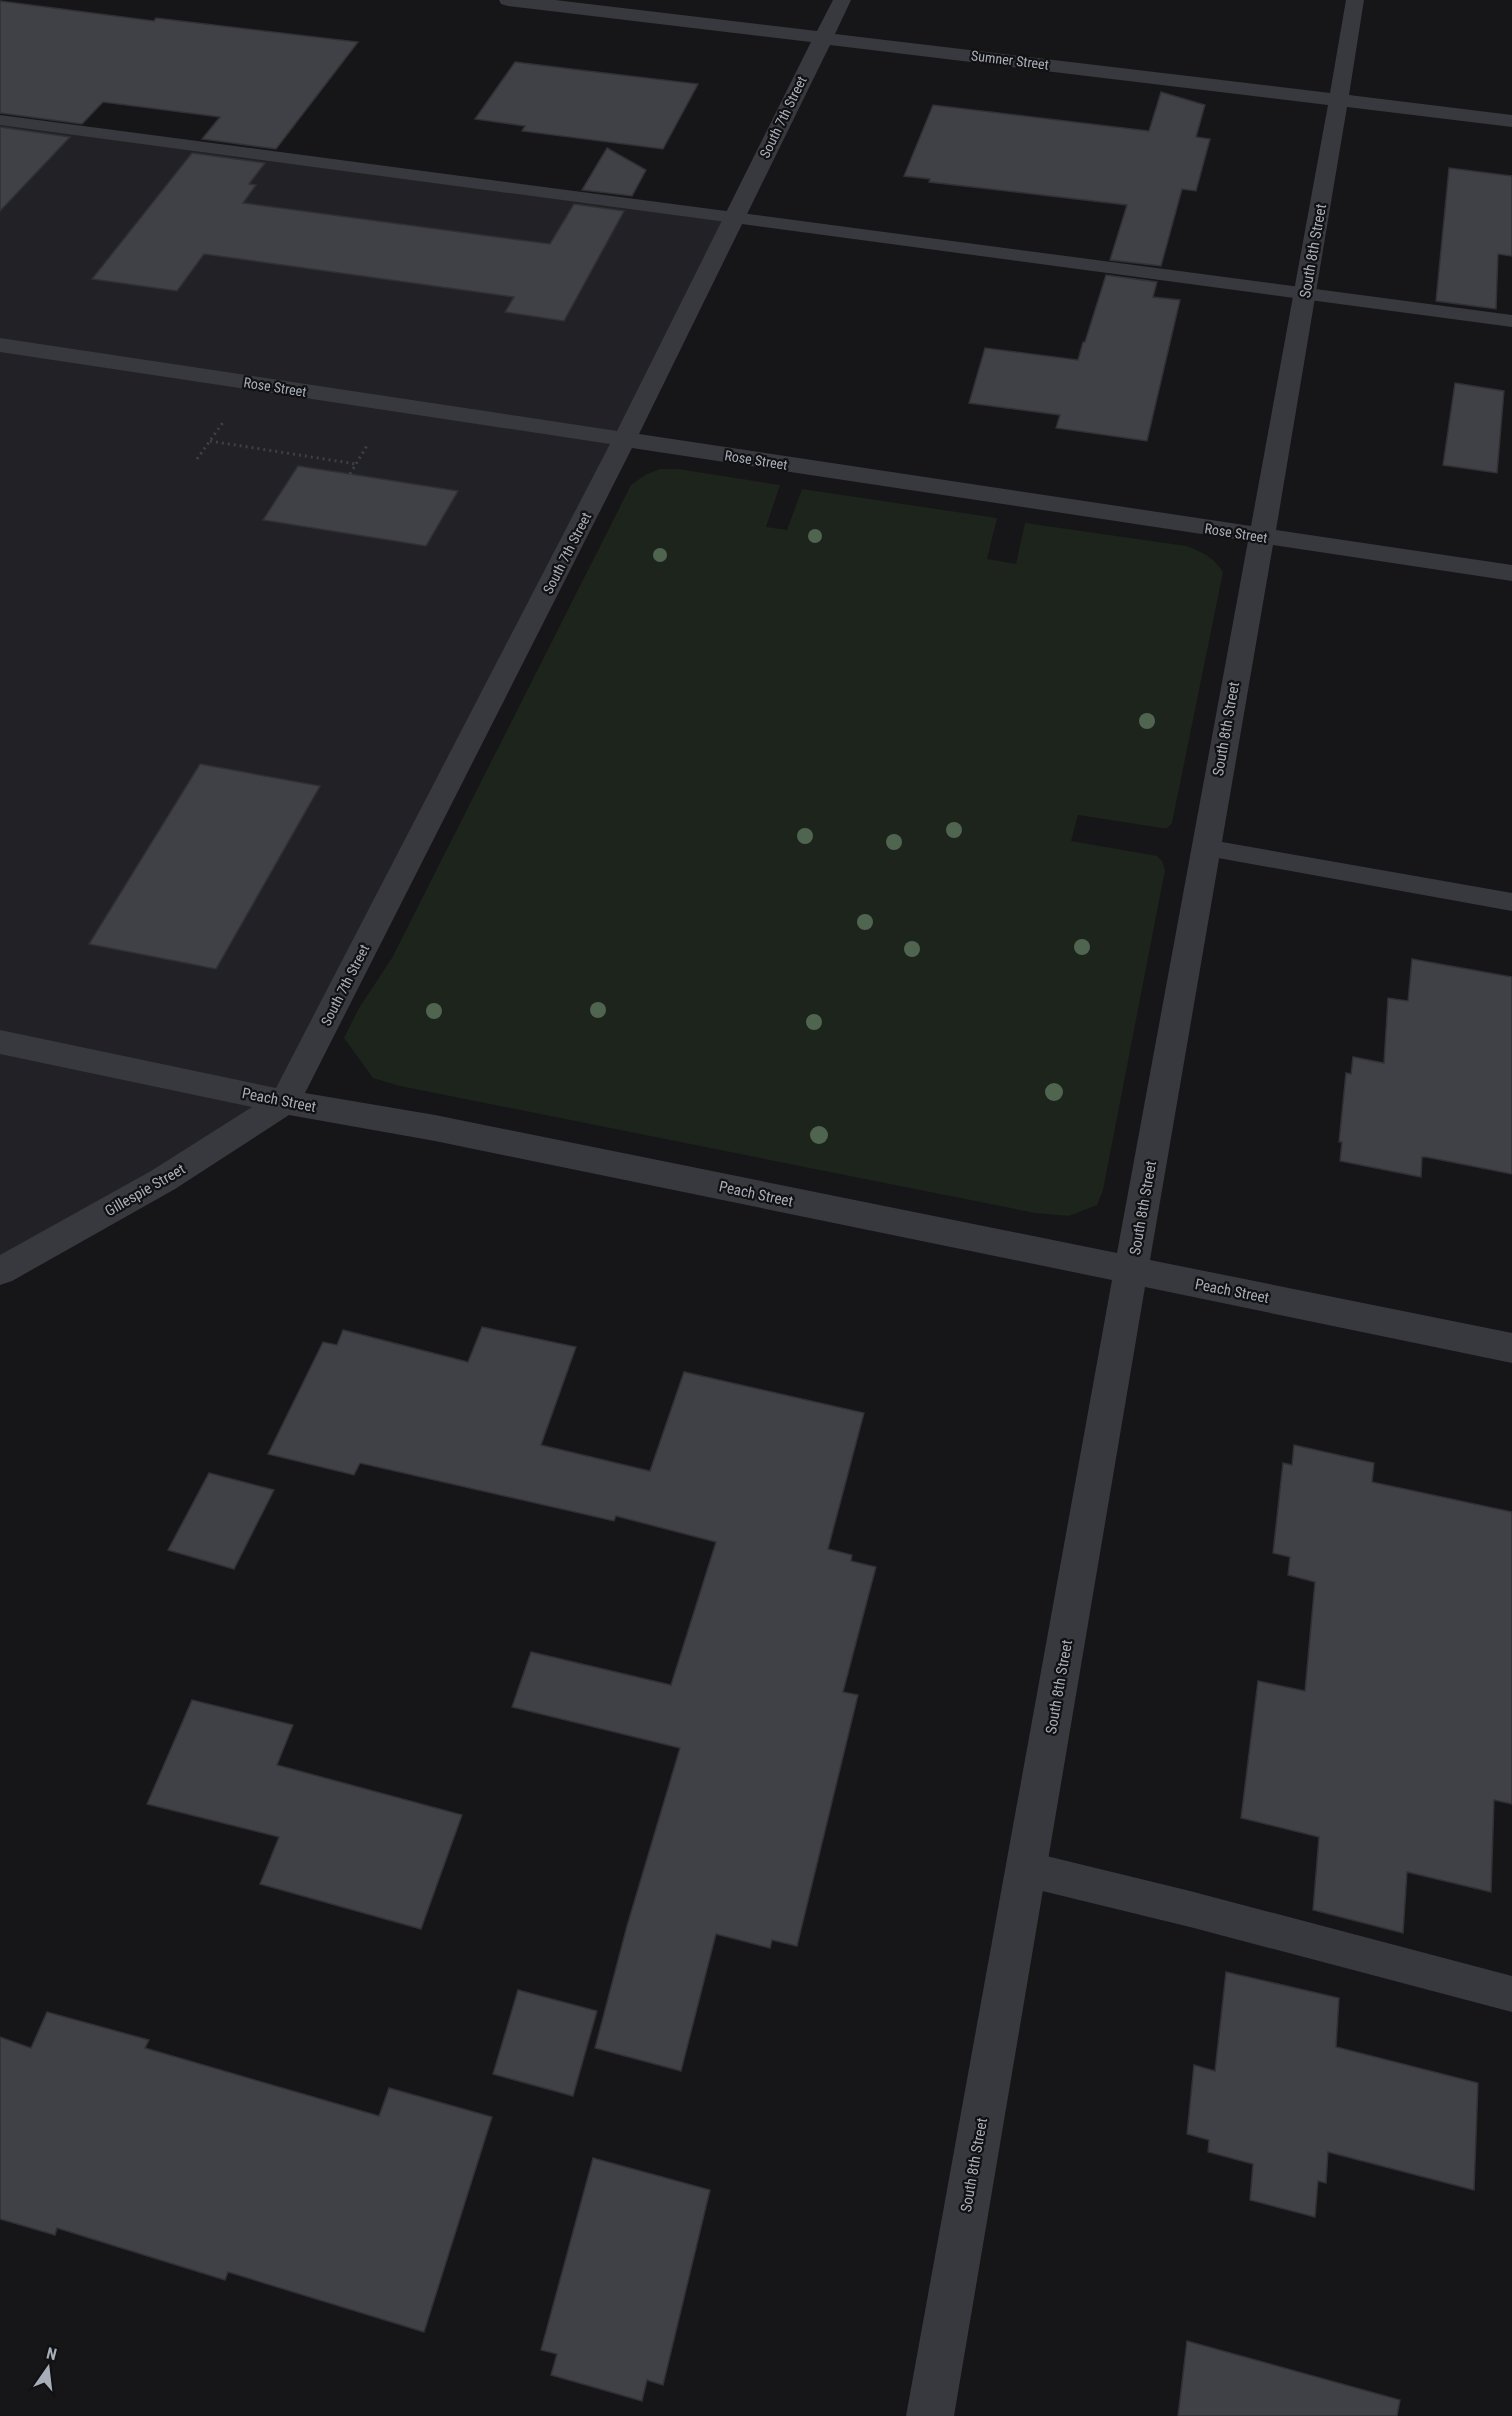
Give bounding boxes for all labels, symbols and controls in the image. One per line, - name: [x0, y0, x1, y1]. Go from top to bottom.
- street label: Sumner Street: [970, 47, 1050, 73]
- street label: South 7th Street: [756, 73, 810, 161]
- street label: South 8th Street: [1296, 202, 1330, 300]
- street label: Rose Street: [242, 374, 308, 400]
- street label: Rose Street: [723, 447, 789, 473]
- street label: South 7th Street: [540, 510, 594, 596]
- street label: Rose Street: [1203, 520, 1269, 546]
- street label: South 8th Street: [1209, 680, 1243, 778]
- street label: South 7th Street: [318, 942, 372, 1028]
- street label: Peach Street: [240, 1084, 318, 1116]
- street label: South 8th Street: [1126, 1159, 1160, 1257]
- street label: Gillespie Street: [102, 1160, 188, 1220]
- street label: Peach Street: [717, 1177, 795, 1211]
- street label: Peach Street: [1193, 1275, 1271, 1307]
- street label: South 8th Street: [1042, 1638, 1076, 1736]
- street label: South 8th Street: [957, 2116, 991, 2214]
- north arrow: [18, 2338, 78, 2398]
- text: N: [44, 2344, 59, 2364]

